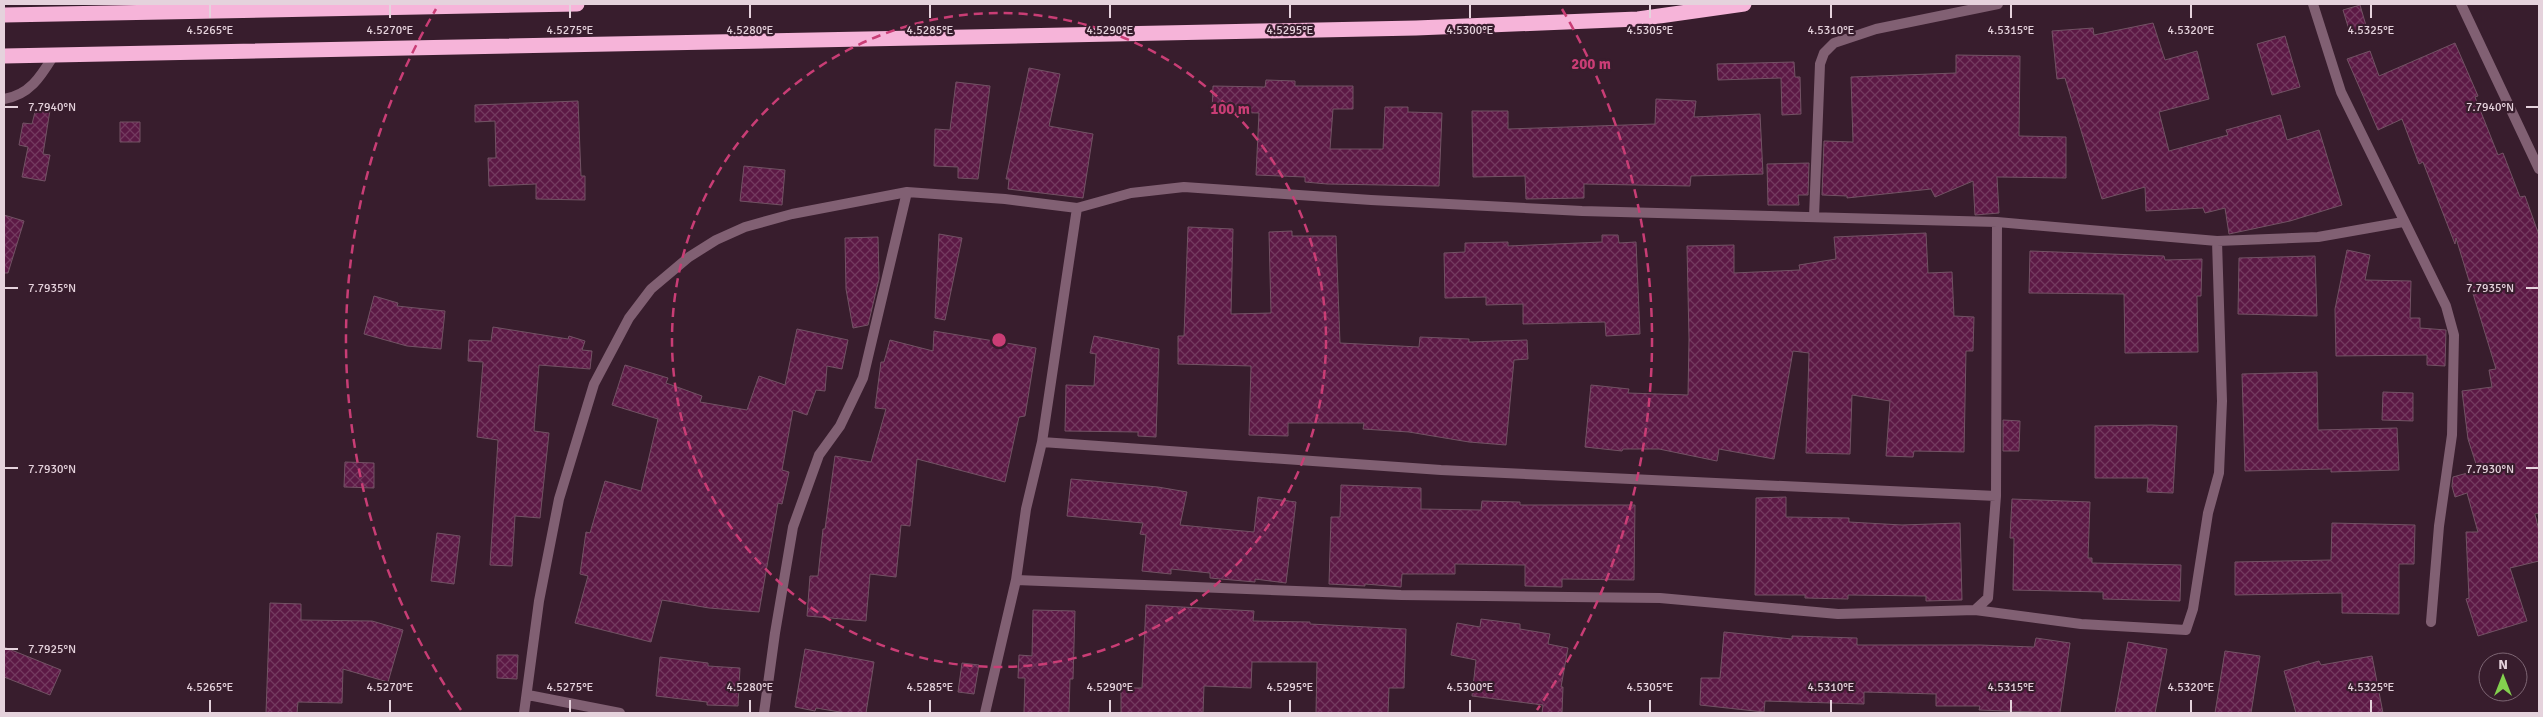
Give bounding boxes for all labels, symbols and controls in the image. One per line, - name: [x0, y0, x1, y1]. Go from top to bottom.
- text: 4.5265°E: [187, 23, 234, 38]
- text: 4.5270°E: [367, 23, 414, 38]
- text: 4.5275°E: [547, 23, 594, 38]
- text: 4.5280°E: [727, 23, 774, 38]
- text: 4.5285°E: [907, 23, 954, 38]
- text: 4.5290°E: [1087, 23, 1134, 38]
- text: 4.5295°E: [1267, 23, 1314, 38]
- text: 4.5300°E: [1447, 23, 1494, 38]
- text: 4.5305°E: [1627, 23, 1674, 38]
- text: 4.5310°E: [1808, 23, 1855, 38]
- text: 4.5315°E: [1988, 23, 2035, 38]
- text: 4.5320°E: [2168, 23, 2215, 38]
- text: 4.5325°E: [2348, 23, 2395, 38]
- text: 200 m: [1571, 55, 1611, 73]
- text: 7.7940°N: [28, 100, 76, 115]
- text: 100 m: [1210, 100, 1250, 118]
- text: 7.7940°N: [2466, 100, 2514, 115]
- text: 7.7935°N: [28, 281, 76, 296]
- text: 7.7935°N: [2466, 281, 2514, 296]
- centre of rings: [990, 331, 1008, 349]
- text: 7.7930°N: [28, 462, 76, 477]
- text: 7.7930°N: [2466, 462, 2514, 477]
- text: 7.7925°N: [28, 642, 76, 657]
- north arrow: [2478, 652, 2528, 702]
- text: N: [2498, 656, 2508, 673]
- text: 4.5265°E: [187, 680, 234, 695]
- text: 4.5270°E: [367, 680, 414, 695]
- text: 4.5275°E: [547, 680, 594, 695]
- text: 4.5280°E: [727, 680, 774, 695]
- text: 4.5285°E: [907, 680, 954, 695]
- text: 4.5290°E: [1087, 680, 1134, 695]
- text: 4.5295°E: [1267, 680, 1314, 695]
- text: 4.5300°E: [1447, 680, 1494, 695]
- text: 4.5305°E: [1627, 680, 1674, 695]
- text: 4.5310°E: [1808, 680, 1855, 695]
- text: 4.5315°E: [1988, 680, 2035, 695]
- text: 4.5320°E: [2168, 680, 2215, 695]
- text: 4.5325°E: [2348, 680, 2395, 695]

